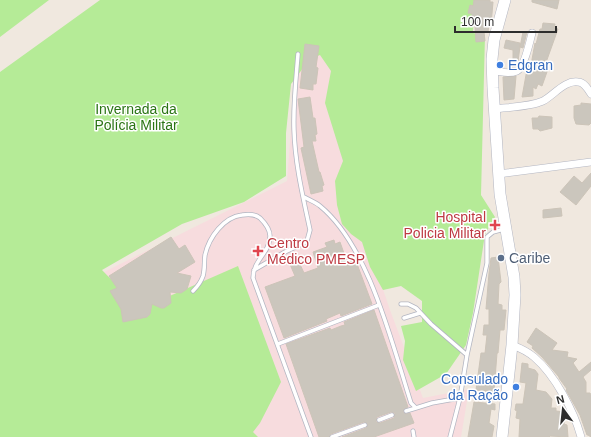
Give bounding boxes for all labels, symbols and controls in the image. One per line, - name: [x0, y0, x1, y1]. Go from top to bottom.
- scale bar: [455, 8, 556, 34]
- text: 100 m: [461, 15, 494, 29]
- place label: Edgran: [508, 57, 553, 73]
- marker: Edgran: [495, 60, 505, 70]
- park label: Invernada da Polícia Militar: [94, 101, 178, 133]
- place label: Hospital Policia Militar: [404, 209, 486, 241]
- marker: Hospital Policia Militar: [489, 219, 501, 231]
- place label: Centro Médico PMESP: [267, 235, 365, 267]
- marker: Centro Médico PMESP: [252, 245, 264, 257]
- place label: Caribe: [509, 250, 550, 266]
- marker: Caribe: [496, 253, 506, 263]
- place label: Consulado da Ração: [441, 371, 508, 403]
- marker: Consulado da Ração: [511, 382, 521, 392]
- north arrow: [543, 389, 583, 429]
- text: N: [555, 393, 566, 406]

